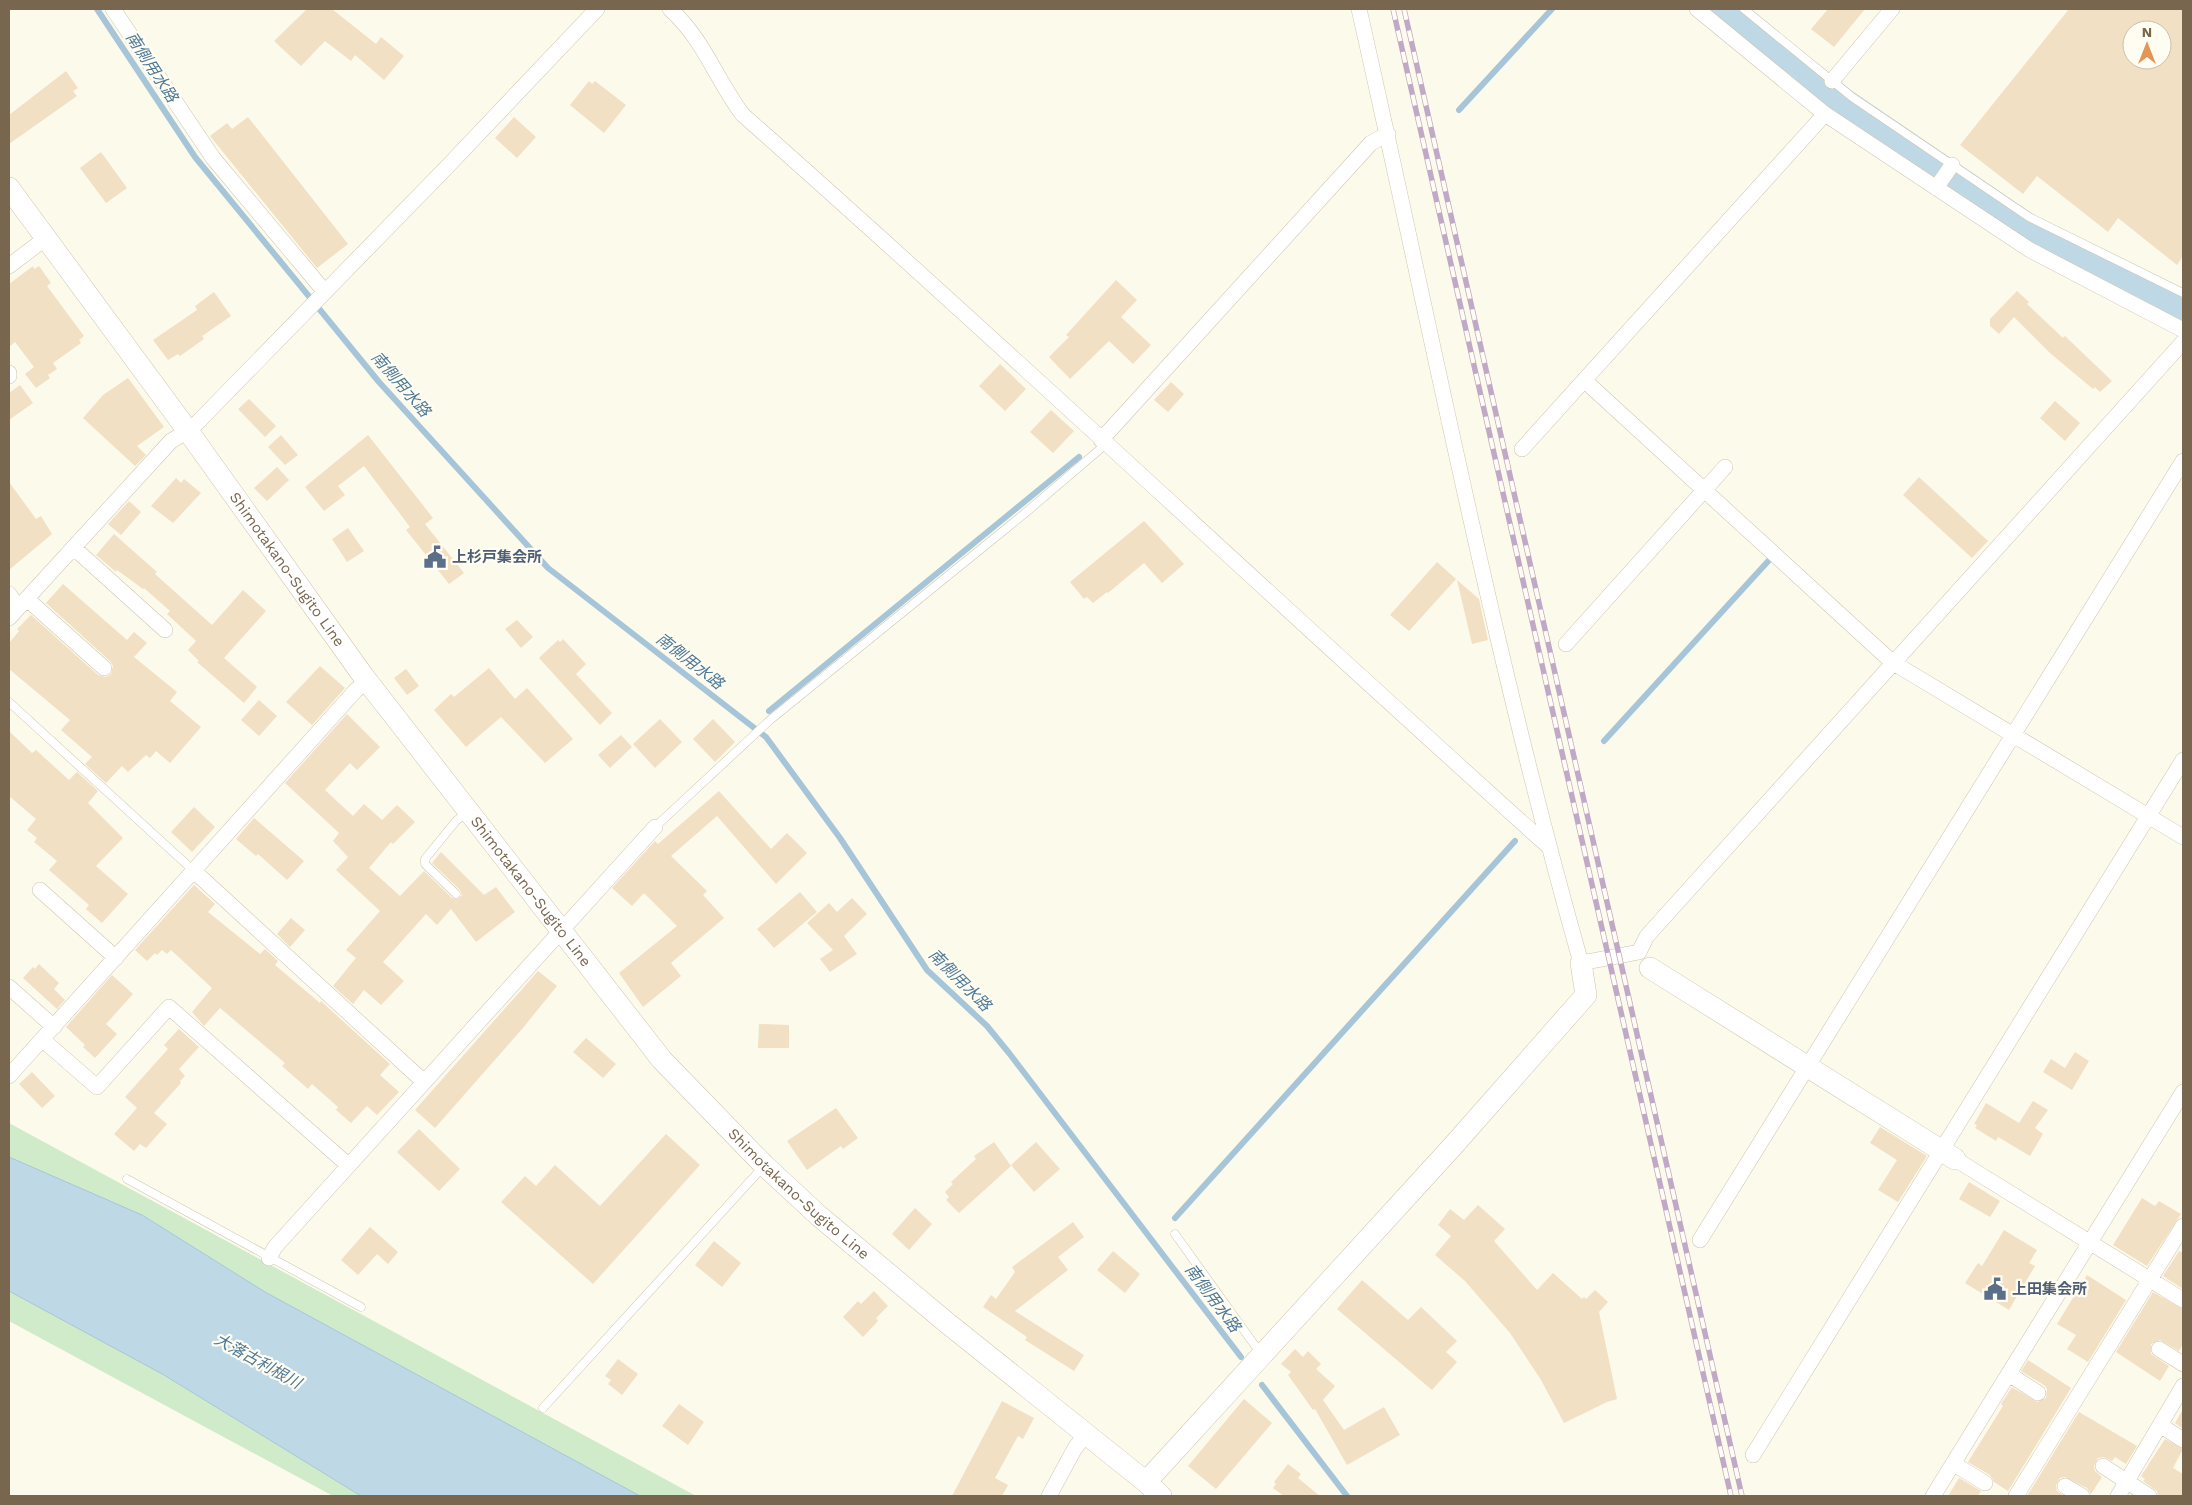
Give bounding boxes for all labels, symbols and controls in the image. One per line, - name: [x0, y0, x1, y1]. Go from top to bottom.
- north arrow: [2122, 20, 2172, 70]
- text: N: [2142, 24, 2152, 40]
- water label: 南側用水路: [122, 28, 183, 107]
- water label: 南側用水路: [368, 348, 436, 422]
- street label: Shimotakano-Sugito Line: [226, 489, 348, 650]
- public building icon: 上杉戸集会所: [422, 544, 448, 570]
- place label: 上杉戸集会所: [452, 548, 542, 566]
- water label: 南側用水路: [653, 629, 729, 694]
- street label: Shimotakano-Sugito Line: [467, 813, 595, 970]
- water label: 南側用水路: [925, 945, 996, 1016]
- street label: Shimotakano-Sugito Line: [724, 1125, 873, 1263]
- water label: 南側用水路: [1181, 1260, 1246, 1337]
- public building icon: 上田集会所: [1982, 1276, 2008, 1302]
- place label: 上田集会所: [2012, 1280, 2087, 1298]
- water label: 大落古利根川: [211, 1329, 306, 1394]

